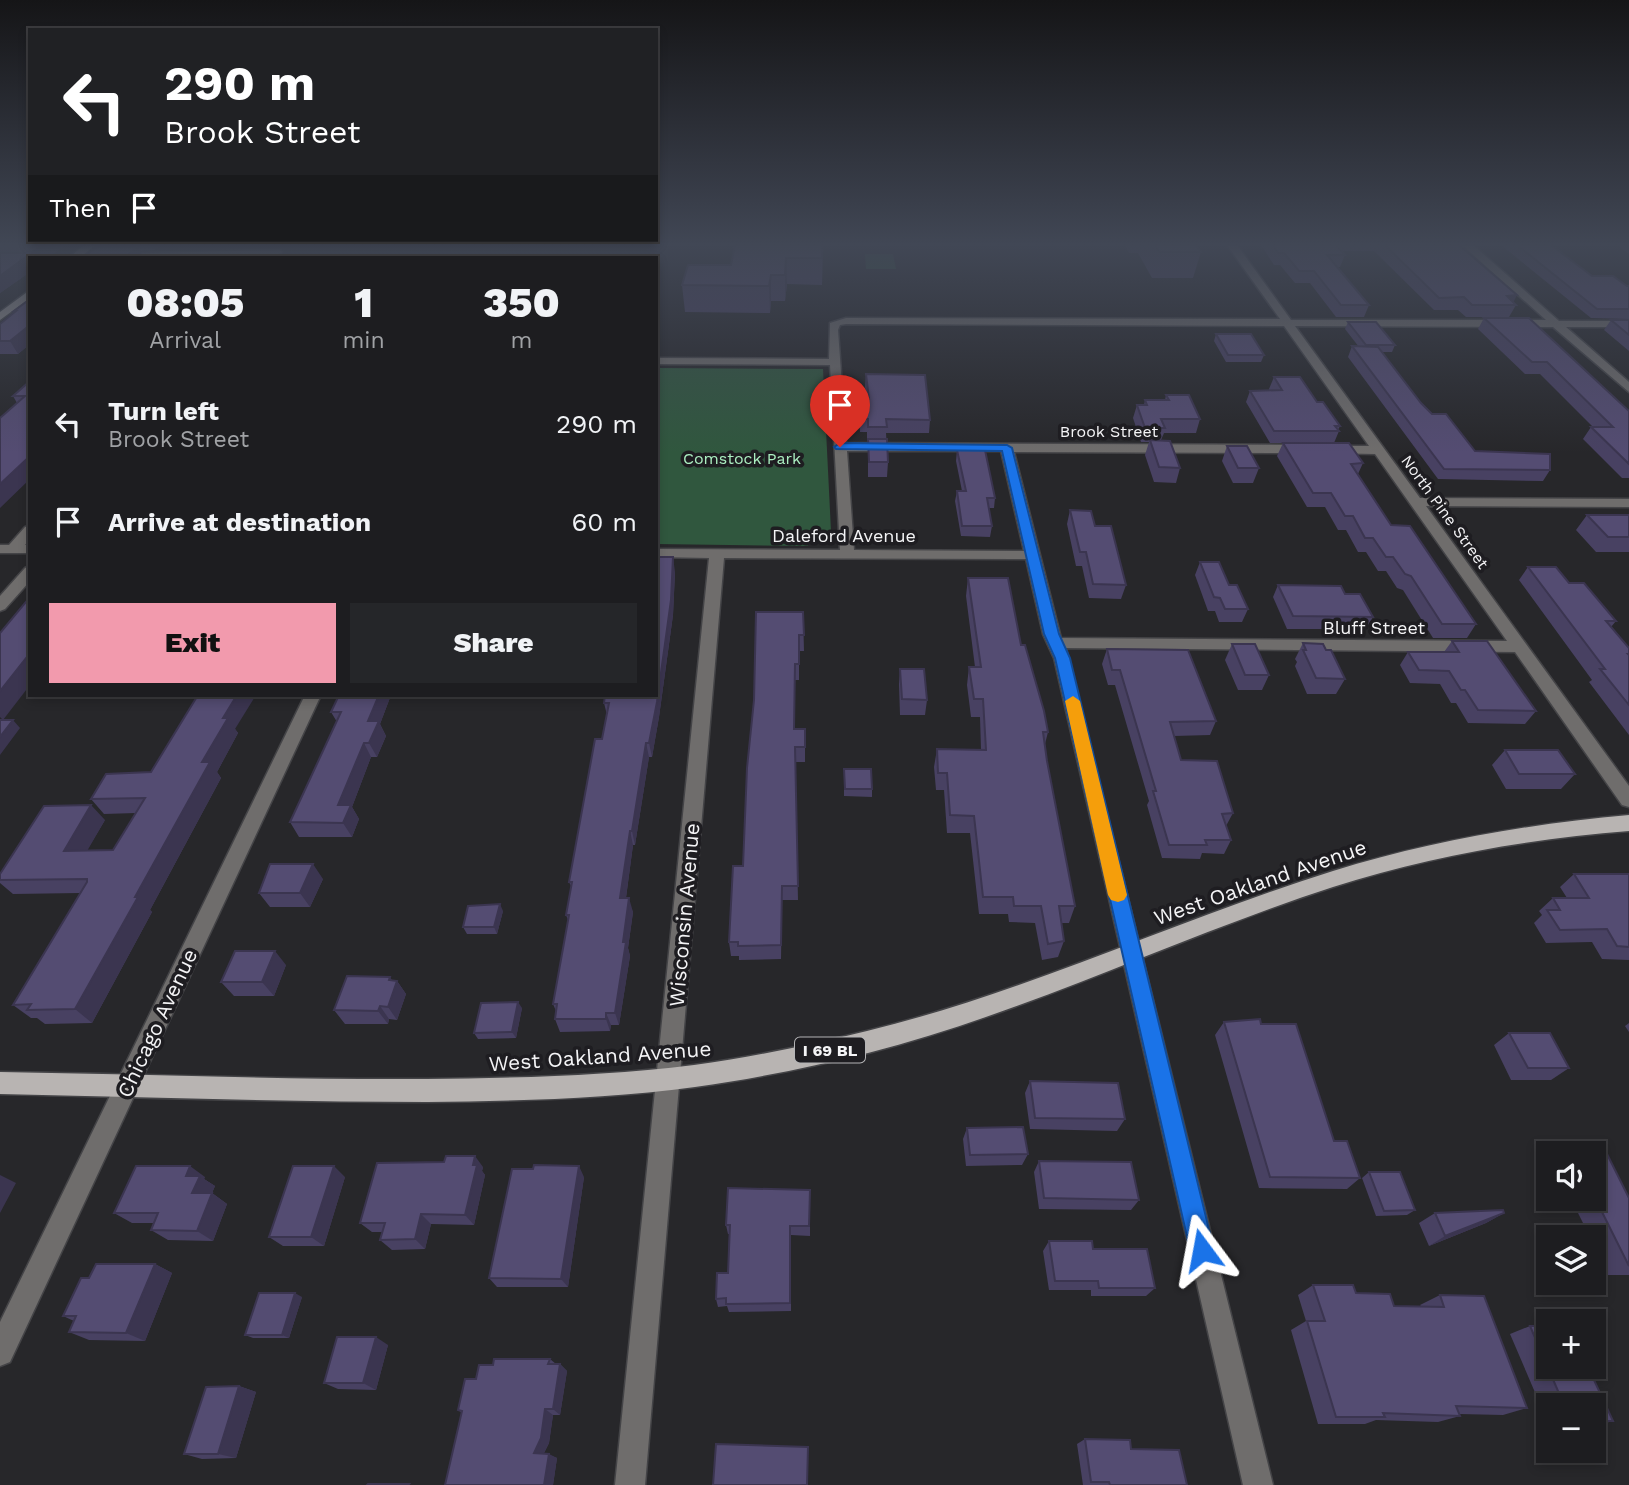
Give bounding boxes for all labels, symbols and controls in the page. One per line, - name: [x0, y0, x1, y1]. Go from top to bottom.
- text: 290 m: [164, 54, 315, 112]
- icon: left: [49, 56, 140, 147]
- text: Brook Street: [164, 113, 361, 151]
- icon: arrive: [125, 189, 163, 227]
- text: Then: [49, 193, 111, 223]
- text: 08:05: [126, 278, 244, 327]
- text: 1: [354, 278, 373, 327]
- text: 350: [483, 278, 560, 327]
- text: Arrival: [149, 327, 221, 354]
- text: min: [342, 327, 385, 354]
- text: m: [510, 327, 532, 354]
- pin: [810, 375, 870, 447]
- icon: arrive: [821, 386, 859, 424]
- text: Turn left: [108, 396, 219, 426]
- icon: left: [49, 405, 87, 443]
- text: 290 m: [556, 409, 637, 439]
- street label: Brook Street: [1060, 422, 1158, 441]
- text: Brook Street: [108, 426, 249, 453]
- park label: Comstock Park: [683, 449, 801, 468]
- street label: North Pine Street: [1397, 451, 1493, 573]
- icon: arrive: [49, 503, 87, 541]
- text: Arrive at destination: [108, 507, 371, 537]
- text: 60 m: [571, 507, 637, 537]
- street label: Daleford Avenue: [772, 525, 916, 546]
- button: Exit: [49, 603, 336, 683]
- button: Share: [350, 603, 637, 683]
- street label: Bluff Street: [1323, 617, 1426, 638]
- street label: Wisconsin Avenue: [664, 822, 704, 1008]
- street label: West Oakland Avenue: [1150, 834, 1370, 930]
- street label: Chicago Avenue: [112, 945, 202, 1101]
- street label: West Oakland Avenue: [488, 1036, 712, 1076]
- road number: I 69 BL: [795, 1038, 865, 1062]
- map controls: [1536, 1141, 1606, 1463]
- button: sound: [1536, 1141, 1606, 1211]
- position arrow: [1165, 1213, 1239, 1287]
- button: layers: [1536, 1225, 1606, 1295]
- button: +: [1536, 1309, 1606, 1379]
- button: −: [1536, 1393, 1606, 1463]

